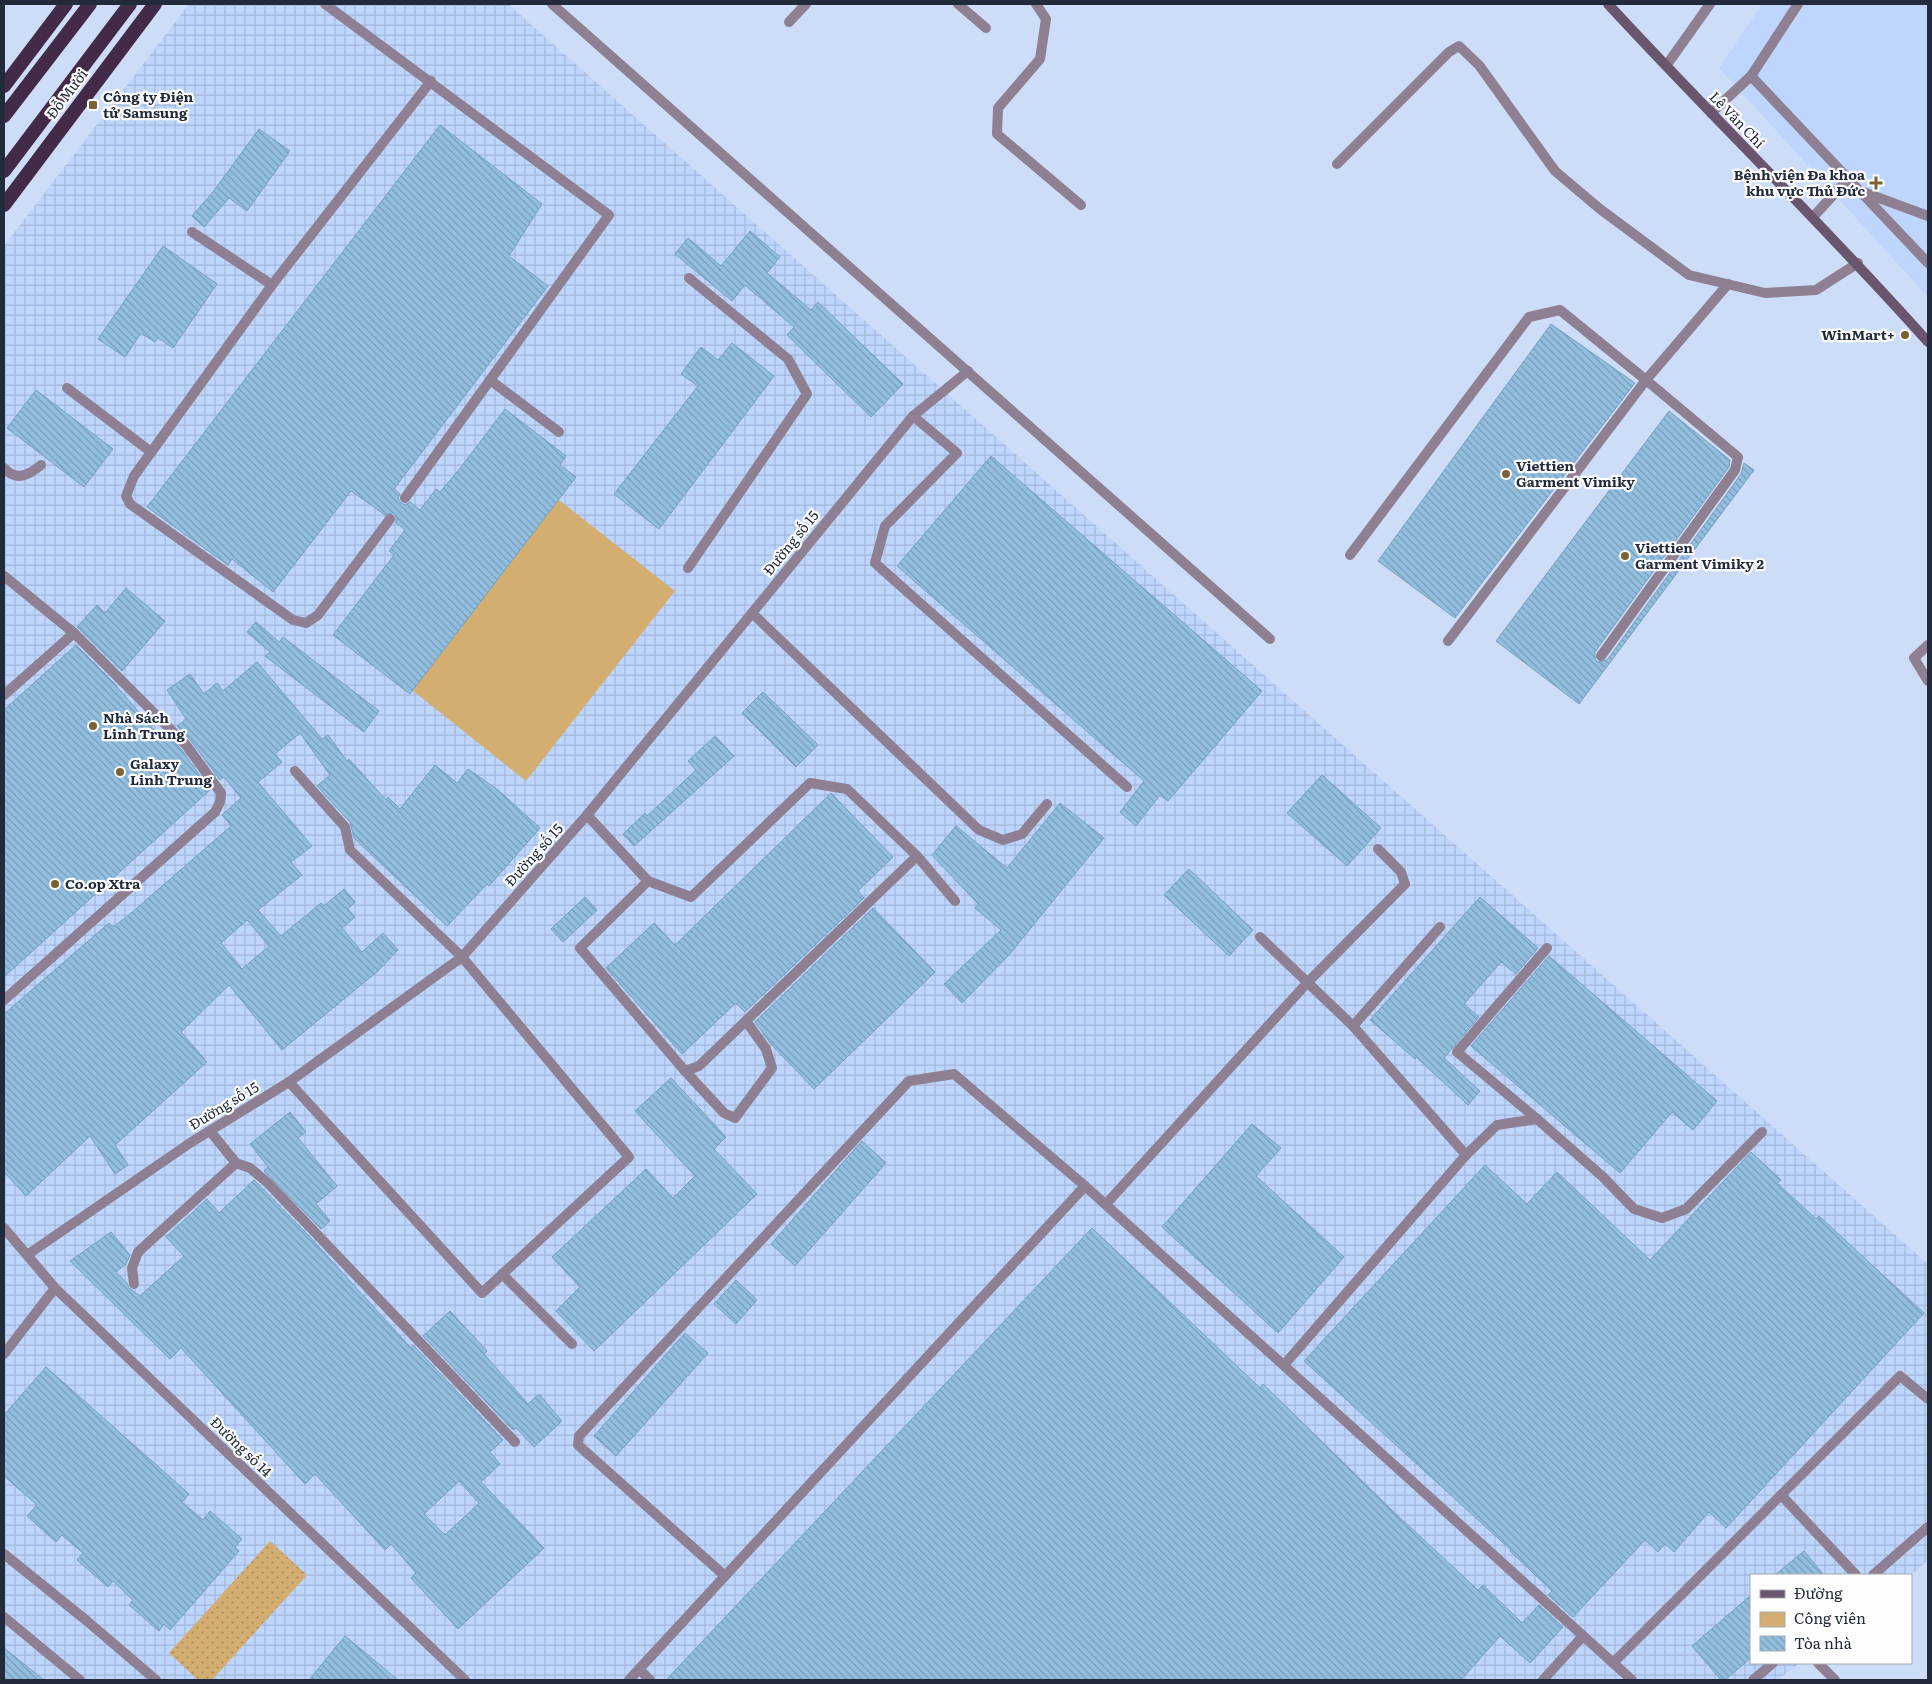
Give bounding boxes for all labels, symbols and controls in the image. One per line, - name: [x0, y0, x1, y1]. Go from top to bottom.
- street label: Đỗ Mười: [41, 64, 92, 122]
- place label: Công ty Điện tử Samsung: [103, 86, 193, 122]
- street label: Lê Văn Chí: [1706, 87, 1770, 152]
- marker: Công ty Điện tử Samsung: [87, 99, 99, 111]
- place label: Bệnh viện Đa khoa khu vực Thủ Đức: [1734, 164, 1866, 200]
- marker: Bệnh viện Đa khoa khu vực Thủ Đức: [1869, 176, 1883, 190]
- place label: WinMart+: [1821, 324, 1895, 344]
- marker: WinMart+: [1899, 329, 1911, 341]
- place label: Viettien Garment Vimiky: [1516, 455, 1635, 491]
- marker: Viettien Garment Vimiky: [1500, 468, 1512, 480]
- street label: Đường số 15: [758, 506, 823, 579]
- place label: Viettien Garment Vimiky 2: [1635, 537, 1765, 573]
- marker: Viettien Garment Vimiky 2: [1619, 550, 1631, 562]
- place label: Nhà Sách Linh Trung: [103, 707, 185, 743]
- marker: Nhà Sách Linh Trung: [87, 720, 99, 732]
- place label: Galaxy Linh Trung: [130, 753, 212, 789]
- marker: Galaxy Linh Trung: [114, 766, 126, 778]
- street label: Đường số 15: [500, 819, 567, 890]
- place label: Co.op Xtra: [65, 873, 141, 893]
- marker: Co.op Xtra: [49, 878, 61, 890]
- street label: Đường số 15: [185, 1076, 262, 1134]
- street label: Đường số 14: [207, 1412, 277, 1481]
- legend: [1750, 1574, 1912, 1664]
- text: Đường: [1794, 1581, 1843, 1604]
- text: Công viên: [1794, 1606, 1866, 1629]
- text: Tòa nhà: [1794, 1631, 1853, 1654]

